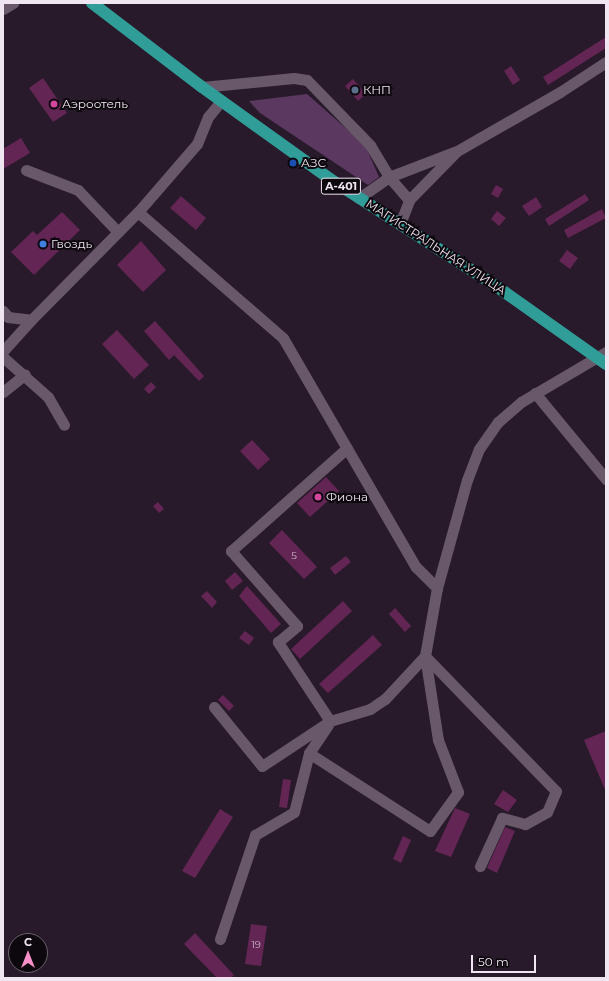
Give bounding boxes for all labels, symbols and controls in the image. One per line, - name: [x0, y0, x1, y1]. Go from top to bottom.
- place label: КНП: [363, 83, 391, 97]
- marker: КНП: [350, 85, 360, 95]
- place label: Аэроотель: [62, 97, 128, 111]
- marker: Аэроотель: [49, 99, 59, 109]
- place label: АЗС: [301, 156, 326, 170]
- marker: АЗС: [288, 158, 298, 168]
- road number: А-401: [320, 177, 362, 195]
- street label: МАГИСТРАЛЬНАЯ УЛИЦА: [363, 196, 509, 298]
- place label: Гвоздь: [51, 237, 92, 251]
- marker: Гвоздь: [38, 239, 48, 249]
- place label: Фиона: [326, 490, 368, 504]
- marker: Фиона: [313, 492, 323, 502]
- house number: 5: [291, 550, 297, 562]
- north arrow: [8, 933, 48, 973]
- text: С: [24, 935, 32, 949]
- house number: 19: [251, 939, 261, 951]
- scale bar: [473, 947, 538, 973]
- text: 50 m: [478, 954, 509, 969]

